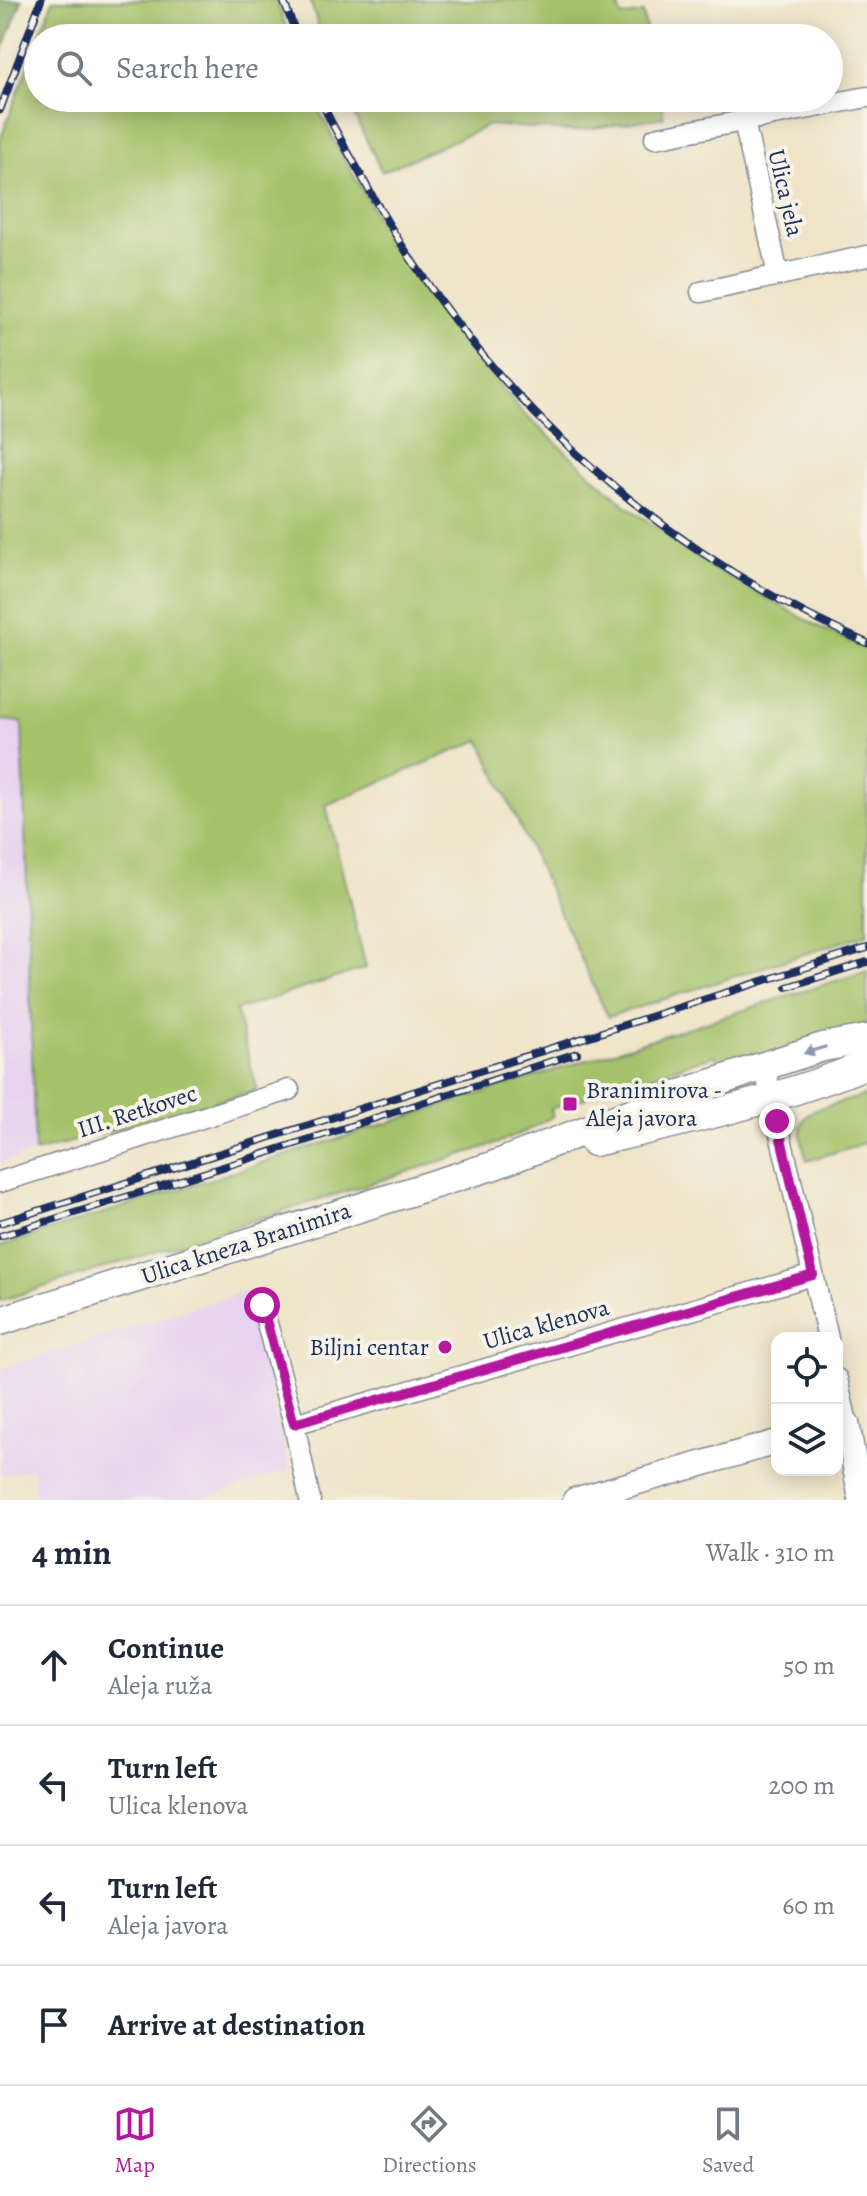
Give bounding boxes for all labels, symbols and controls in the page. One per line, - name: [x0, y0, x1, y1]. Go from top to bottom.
- search box: [24, 24, 843, 112]
- icon: search: [52, 46, 96, 90]
- text: Search here: [116, 48, 259, 88]
- street label: Ulica jela: [760, 146, 812, 241]
- one-way arrow: [803, 1044, 827, 1057]
- place label: Branimirova - Aleja javora: [585, 1074, 722, 1134]
- street label: III. Retkovec: [73, 1077, 201, 1145]
- marker: Branimirova - Aleja javora: [561, 1095, 579, 1113]
- route end: [759, 1103, 795, 1139]
- street label: Ulica kneza Branimira: [137, 1194, 356, 1292]
- route start: [244, 1287, 280, 1323]
- street label: Ulica klenova: [479, 1291, 613, 1357]
- place label: Biljni centar: [310, 1331, 429, 1363]
- map controls: [771, 1332, 843, 1476]
- button: locate: [771, 1332, 843, 1404]
- marker: Biljni centar: [436, 1338, 454, 1356]
- button: layers: [771, 1404, 843, 1476]
- text: 4 min: [32, 1529, 111, 1576]
- text: Walk · 310 m: [706, 1535, 835, 1570]
- text: Continue: [108, 1628, 224, 1668]
- icon: ahead: [32, 1643, 76, 1687]
- text: 50 m: [783, 1648, 835, 1683]
- text: Aleja ruža: [108, 1668, 213, 1703]
- text: Turn left: [108, 1748, 217, 1788]
- icon: left: [32, 1763, 76, 1807]
- text: 200 m: [768, 1768, 835, 1803]
- text: Ulica klenova: [108, 1788, 248, 1823]
- text: Turn left: [108, 1868, 217, 1908]
- icon: left: [32, 1883, 76, 1927]
- text: 60 m: [782, 1888, 835, 1923]
- text: Aleja javora: [108, 1908, 228, 1943]
- icon: arrive: [32, 2003, 76, 2047]
- text: Arrive at destination: [108, 2005, 365, 2045]
- tab: Map: [113, 2102, 157, 2180]
- tab: Directions: [382, 2102, 477, 2180]
- tab: Saved: [702, 2102, 754, 2180]

